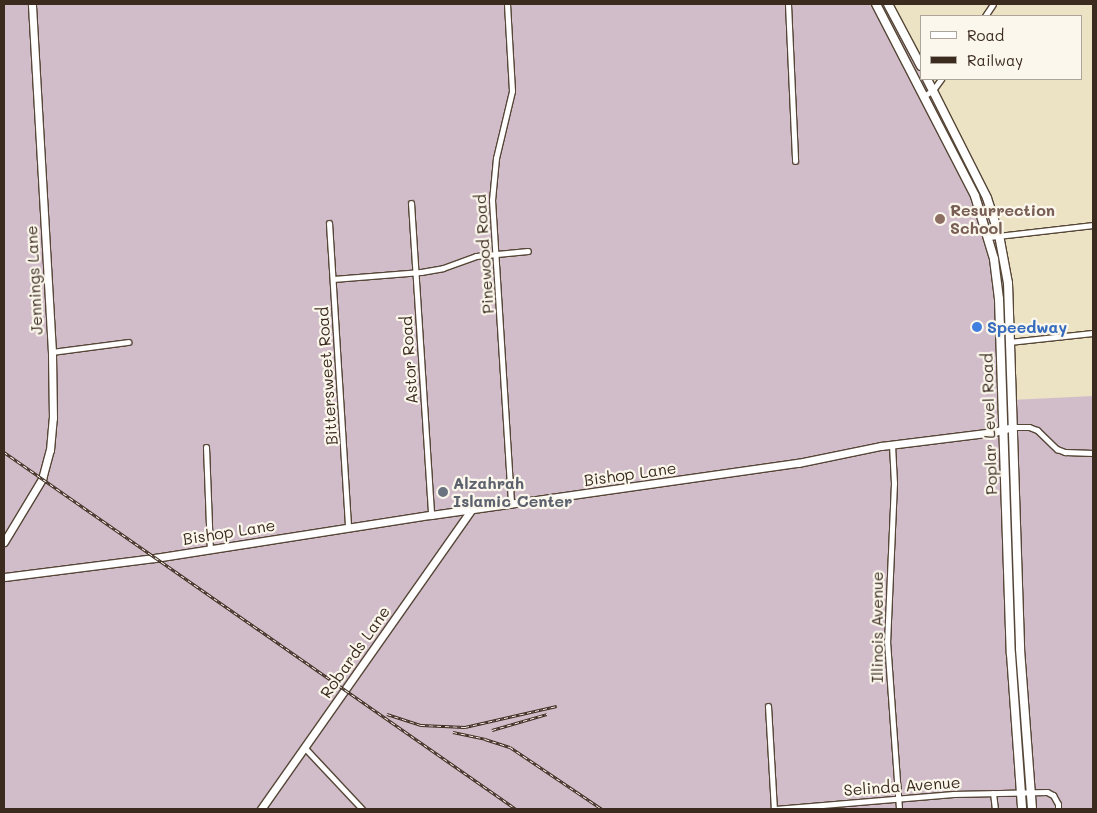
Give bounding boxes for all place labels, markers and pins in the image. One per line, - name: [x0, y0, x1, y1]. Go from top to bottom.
- place label: Resurrection School: [950, 200, 1055, 238]
- marker: Resurrection School: [934, 213, 946, 225]
- place label: Speedway: [987, 317, 1067, 337]
- marker: Speedway: [971, 321, 983, 333]
- place label: Alzahrah Islamic Center: [453, 473, 572, 511]
- marker: Alzahrah Islamic Center: [437, 486, 449, 498]

